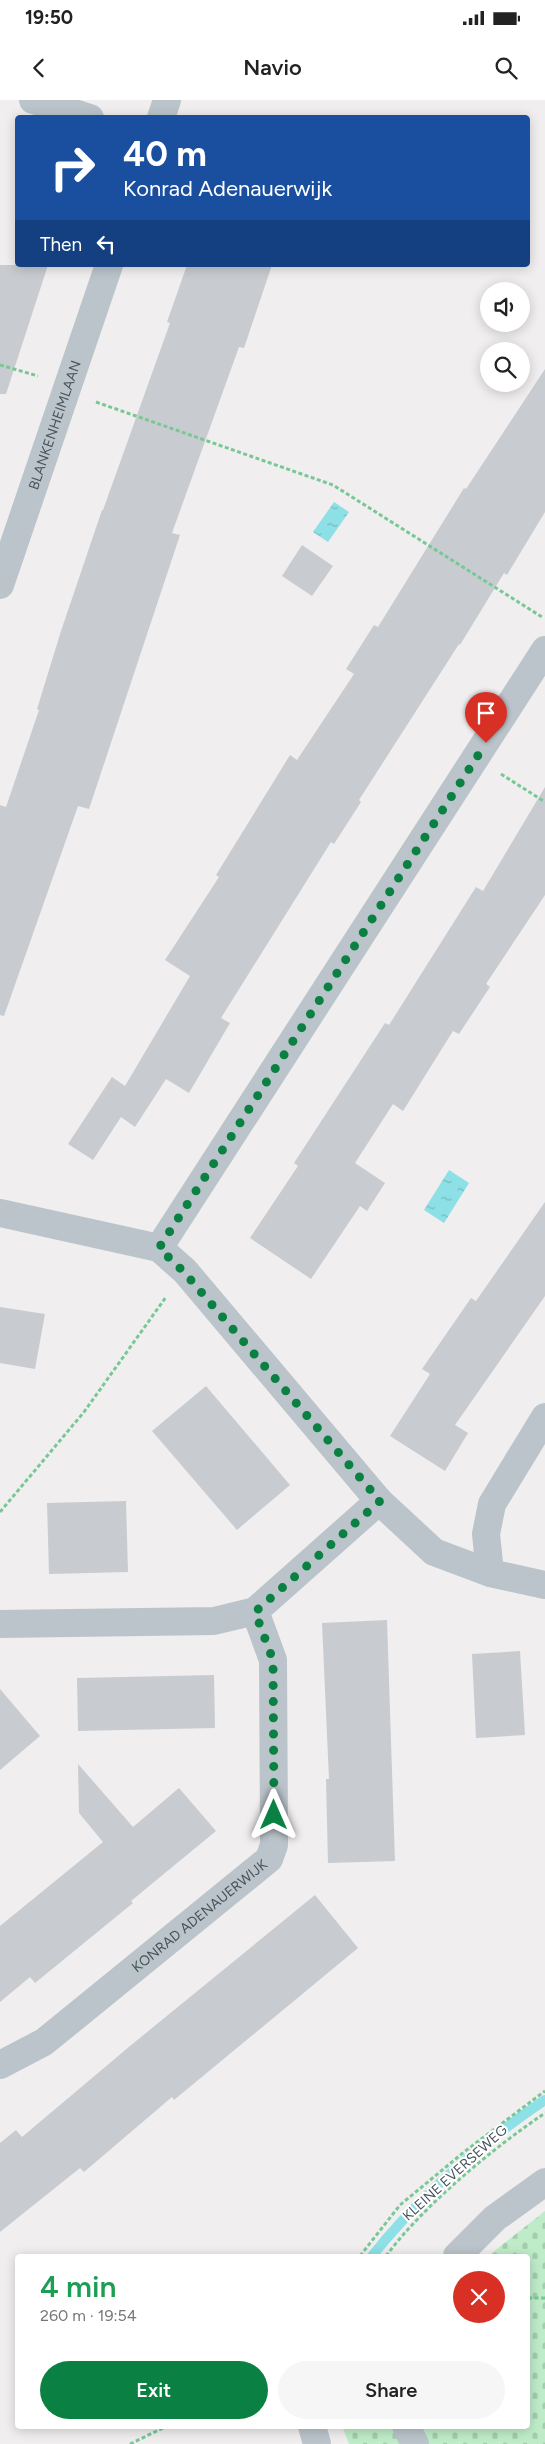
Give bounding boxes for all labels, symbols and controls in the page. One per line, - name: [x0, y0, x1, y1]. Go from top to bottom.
- text: 19:50: [25, 6, 73, 29]
- icon: back: [25, 54, 53, 82]
- text: Navio: [243, 54, 302, 81]
- icon: search: [492, 54, 520, 82]
- text: 40 m: [123, 133, 207, 175]
- icon: right: [40, 135, 105, 200]
- text: Konrad Adenauerwijk: [123, 175, 332, 202]
- icon: left: [92, 230, 120, 258]
- text: Then: [40, 233, 82, 256]
- map controls: [480, 282, 530, 392]
- button: sound: [480, 282, 530, 332]
- button: search: [480, 342, 530, 392]
- street label: BLANKENHEIMLAAN: [25, 358, 84, 492]
- pin: [465, 692, 507, 743]
- icon: arrive: [472, 699, 500, 727]
- position arrow: [247, 1788, 299, 1840]
- street label: KONRAD ADENAUERWIJK: [128, 1855, 271, 1976]
- street label: KLEINE EVERSEWEG: [399, 2121, 511, 2224]
- text: 4 min: [40, 2268, 116, 2305]
- button: close: [453, 2271, 505, 2323]
- text: 260 m · 19:54: [40, 2306, 137, 2325]
- button: Exit: [40, 2361, 268, 2419]
- button: Share: [278, 2361, 505, 2419]

